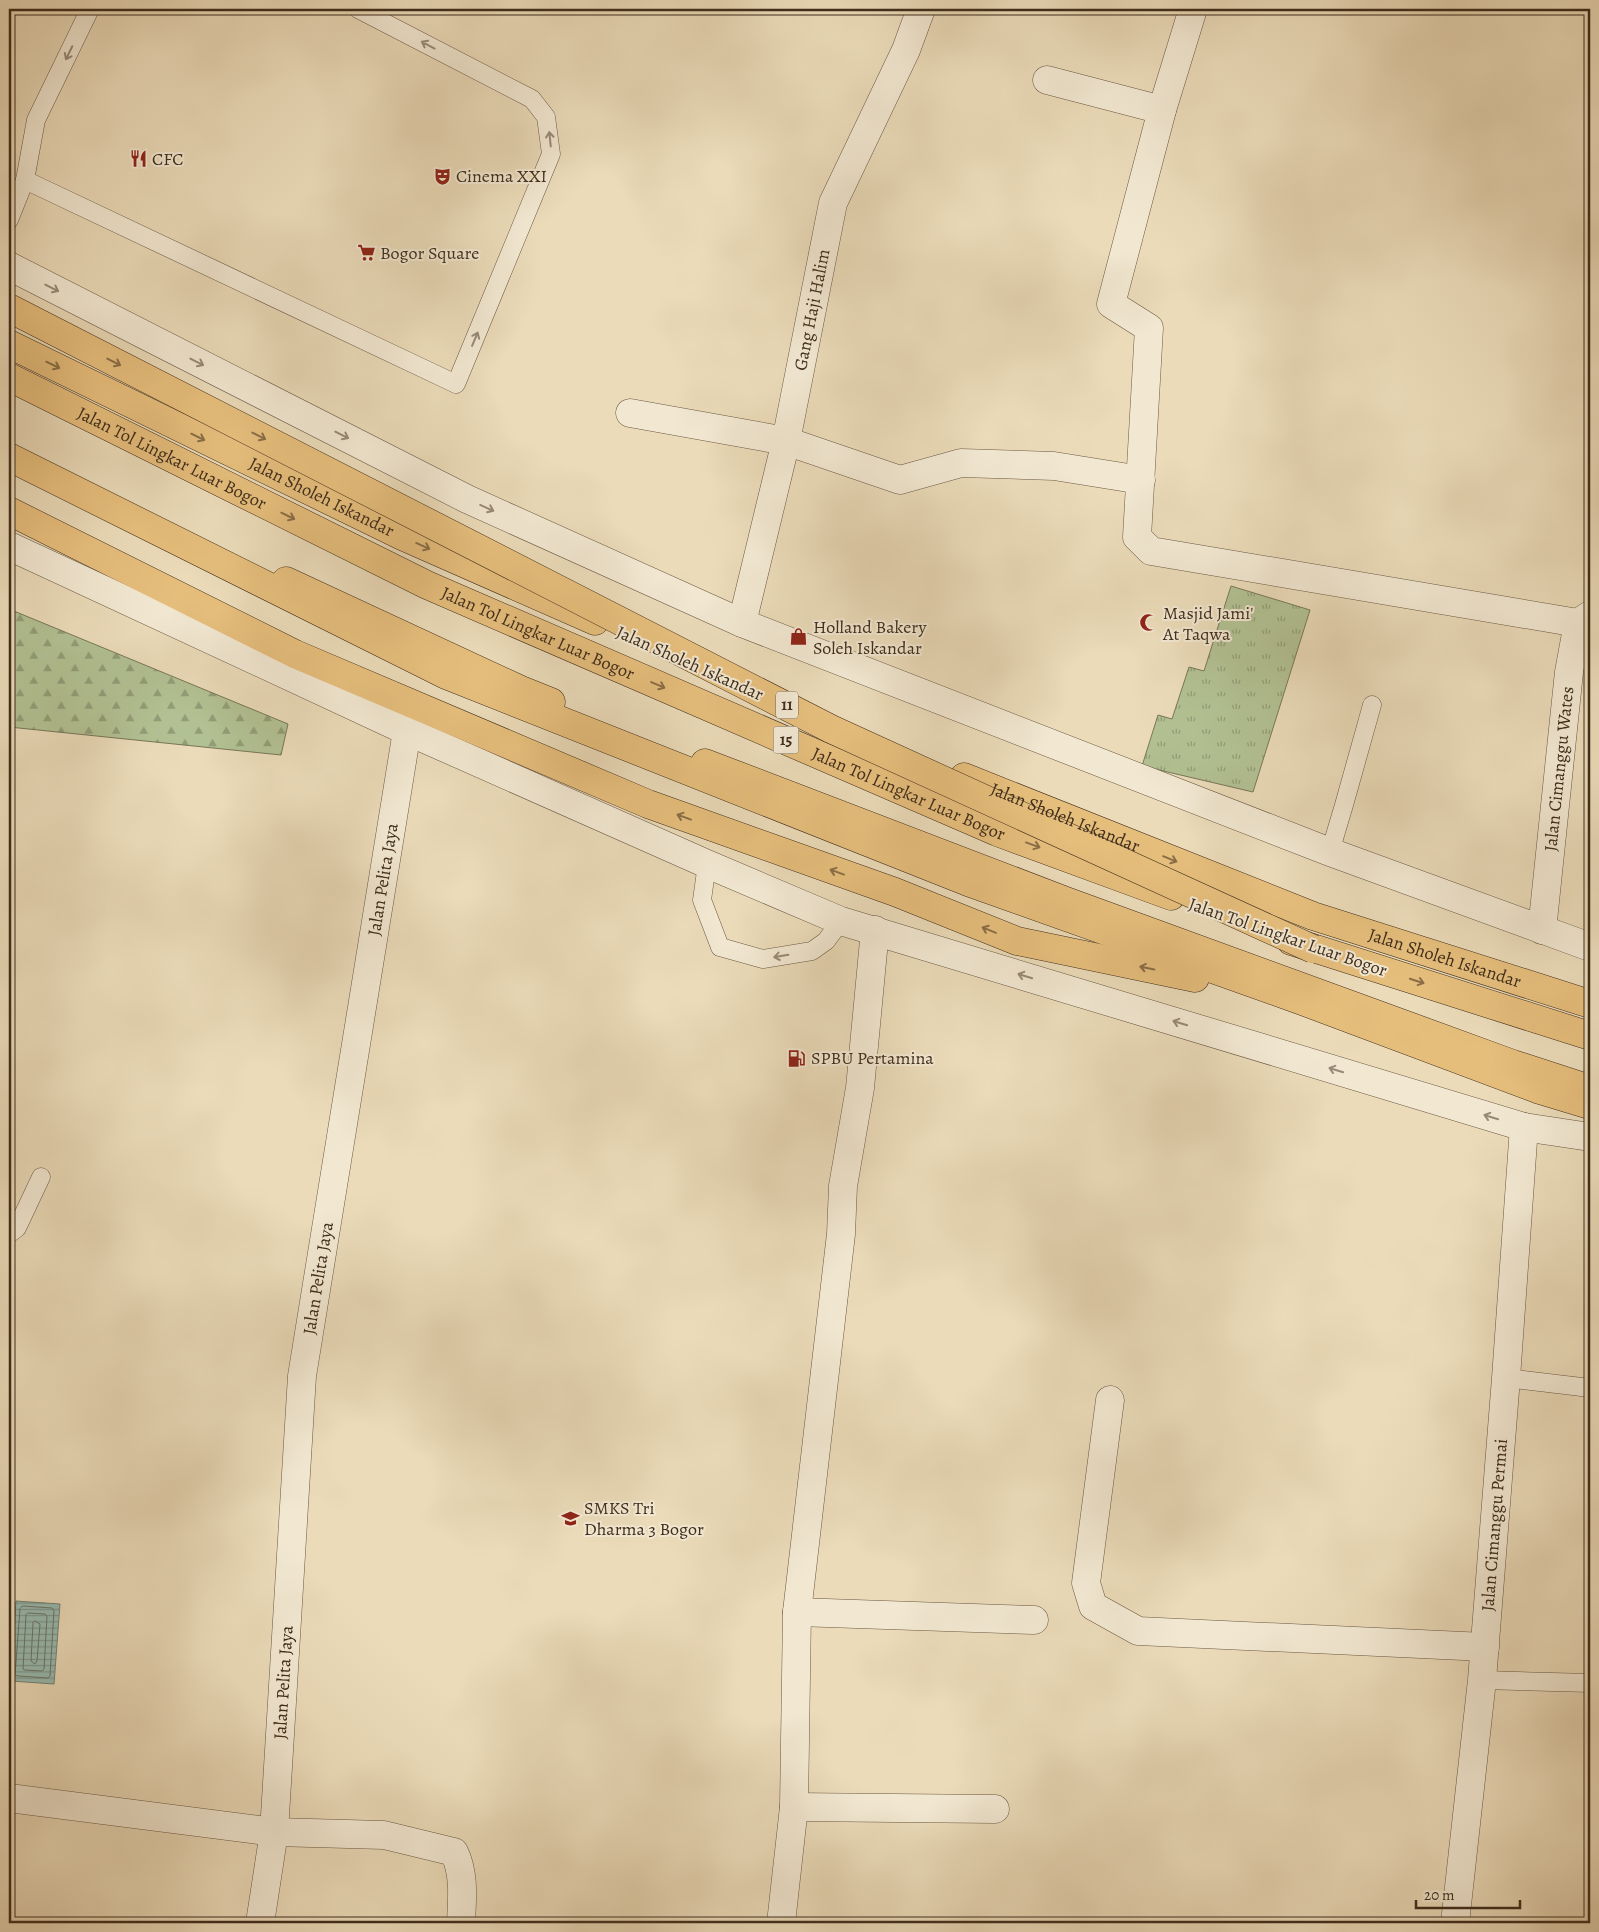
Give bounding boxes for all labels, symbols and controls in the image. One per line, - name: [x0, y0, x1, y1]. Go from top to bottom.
- one-way arrow: [421, 40, 436, 49]
- one-way arrow: [64, 45, 73, 60]
- one-way arrow: [545, 132, 555, 148]
- place label: CFC: [152, 147, 184, 171]
- restaurant icon: CFC: [128, 149, 148, 169]
- place label: Cinema XXI: [456, 164, 547, 188]
- theatre icon: Cinema XXI: [432, 166, 452, 186]
- place label: Bogor Square: [380, 241, 479, 265]
- supermarket icon: Bogor Square: [356, 243, 376, 263]
- street label: Gang Haji Halim: [788, 247, 836, 373]
- one-way arrow: [44, 284, 59, 293]
- one-way arrow: [470, 332, 480, 347]
- one-way arrow: [107, 357, 122, 367]
- one-way arrow: [189, 358, 204, 367]
- one-way arrow: [45, 360, 60, 370]
- street label: Jalan Tol Lingkar Luar Bogor: [73, 401, 271, 515]
- one-way arrow: [334, 430, 349, 440]
- one-way arrow: [191, 432, 206, 442]
- one-way arrow: [251, 432, 266, 441]
- street label: Jalan Sholeh Iskandar: [245, 451, 398, 542]
- one-way arrow: [479, 504, 494, 514]
- one-way arrow: [280, 511, 295, 521]
- one-way arrow: [415, 541, 430, 551]
- street label: Jalan Tol Lingkar Luar Bogor: [438, 581, 639, 686]
- place label: Masjid Jami' At Taqwa: [1162, 601, 1253, 646]
- mosque icon: Masjid Jami' At Taqwa: [1139, 613, 1159, 633]
- place label: Holland Bakery Soleh Iskandar: [813, 615, 927, 660]
- street label: Jalan Sholeh Iskandar: [613, 620, 767, 706]
- shop icon: Holland Bakery Soleh Iskandar: [789, 627, 809, 647]
- one-way arrow: [650, 681, 665, 691]
- street label: Jalan Cimanggu Wates: [1538, 685, 1579, 853]
- road number: 11: [776, 692, 798, 718]
- road number: 15: [774, 726, 798, 754]
- street label: Jalan Tol Lingkar Luar Bogor: [808, 741, 1009, 846]
- street label: Jalan Sholeh Iskandar: [987, 777, 1144, 858]
- one-way arrow: [677, 812, 693, 821]
- street label: Jalan Pelita Jaya: [362, 821, 404, 938]
- one-way arrow: [1025, 841, 1040, 850]
- one-way arrow: [1162, 854, 1177, 864]
- one-way arrow: [830, 867, 846, 876]
- street label: Jalan Tol Lingkar Luar Bogor: [1186, 892, 1390, 982]
- street label: Jalan Sholeh Iskandar: [1366, 922, 1524, 993]
- one-way arrow: [982, 925, 997, 934]
- one-way arrow: [774, 951, 790, 961]
- one-way arrow: [1139, 963, 1155, 972]
- one-way arrow: [1017, 970, 1033, 980]
- one-way arrow: [1408, 977, 1424, 987]
- one-way arrow: [1173, 1017, 1189, 1027]
- place label: SPBU Pertamina: [811, 1046, 934, 1070]
- fuel station icon: SPBU Pertamina: [787, 1048, 807, 1068]
- one-way arrow: [1328, 1064, 1344, 1074]
- one-way arrow: [1484, 1111, 1500, 1121]
- street label: Jalan Pelita Jaya: [297, 1219, 339, 1336]
- street label: Jalan Cimanggu Permai: [1475, 1438, 1513, 1612]
- place label: SMKS Tri Dharma 3 Bogor: [584, 1496, 704, 1541]
- school or university icon: SMKS Tri Dharma 3 Bogor: [560, 1508, 580, 1528]
- street label: Jalan Pelita Jaya: [268, 1624, 299, 1740]
- scale bar: [1416, 1877, 1520, 1909]
- text: 20 m: [1424, 1885, 1455, 1905]

